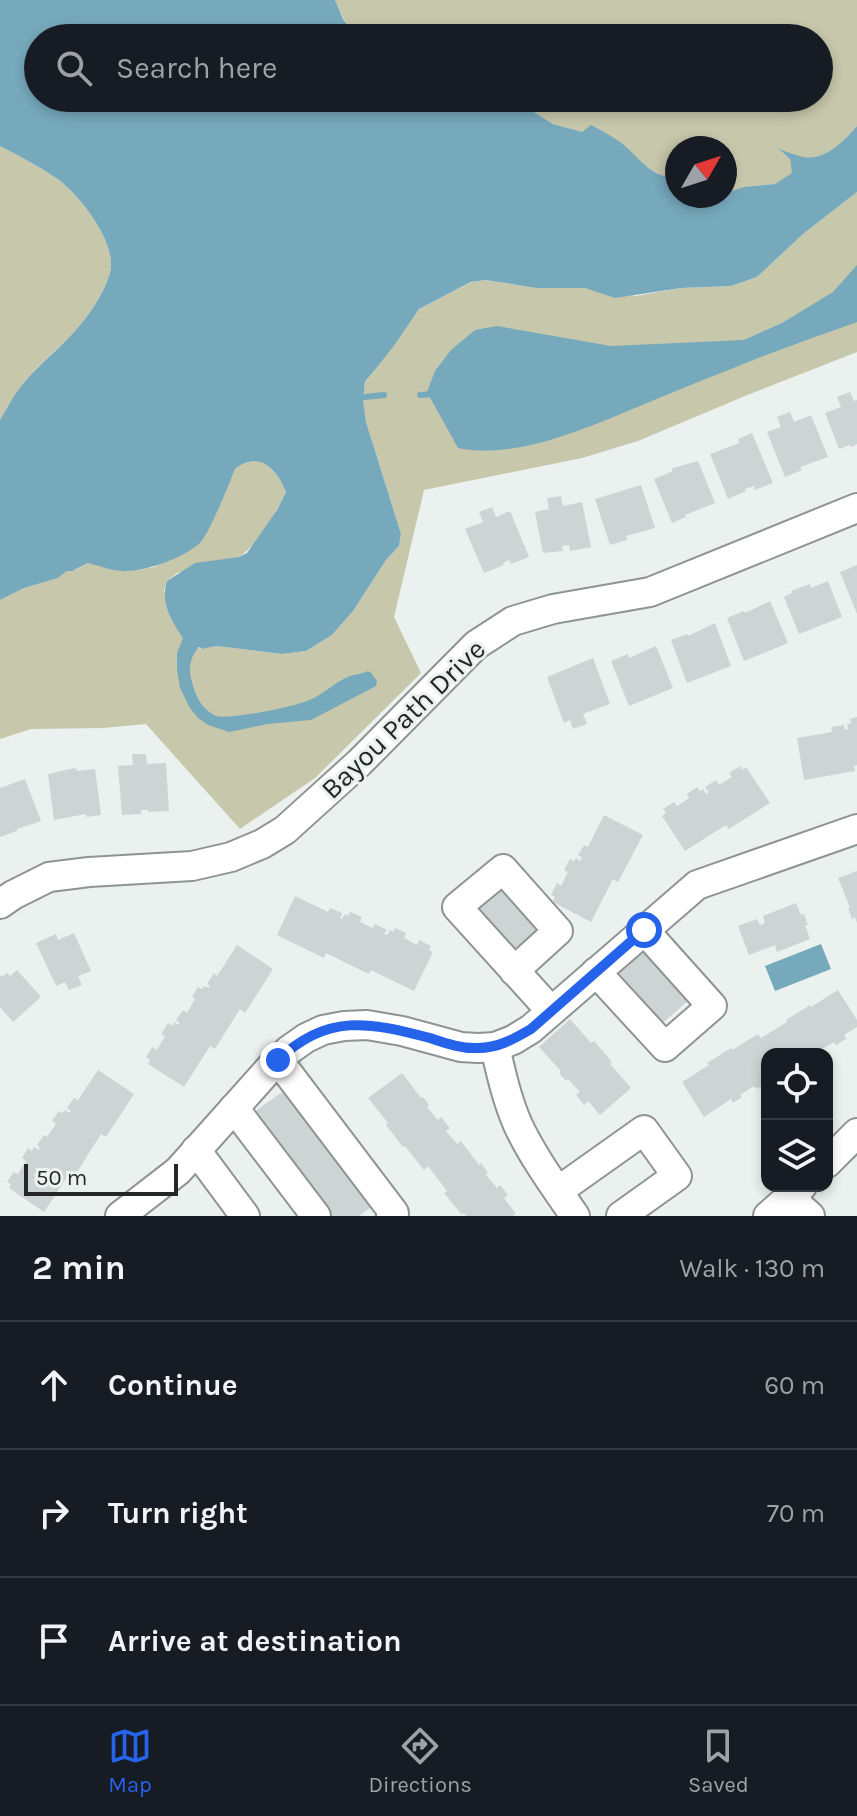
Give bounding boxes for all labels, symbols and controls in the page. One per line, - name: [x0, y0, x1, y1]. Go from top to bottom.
- search box: [24, 24, 833, 112]
- icon: search: [52, 46, 96, 90]
- text: Search here: [116, 50, 277, 86]
- north arrow: [665, 136, 737, 208]
- street label: Bayou Path Drive: [314, 632, 492, 806]
- route start: [626, 912, 662, 948]
- route end: [260, 1042, 296, 1078]
- map controls: [761, 1048, 833, 1192]
- button: locate: [761, 1048, 833, 1120]
- button: layers: [761, 1120, 833, 1192]
- scale bar: [24, 1160, 178, 1196]
- text: 50 m: [36, 1165, 87, 1191]
- text: 2 min: [32, 1248, 126, 1288]
- text: Walk · 130 m: [679, 1253, 825, 1284]
- icon: ahead: [32, 1363, 76, 1407]
- text: Continue: [108, 1367, 238, 1403]
- text: 60 m: [764, 1370, 825, 1401]
- icon: right: [32, 1491, 76, 1535]
- text: Turn right: [108, 1495, 248, 1531]
- text: 70 m: [767, 1498, 825, 1529]
- icon: arrive: [32, 1619, 76, 1663]
- text: Arrive at destination: [108, 1623, 402, 1659]
- tab: Map: [108, 1724, 152, 1798]
- tab: Directions: [368, 1724, 472, 1798]
- tab: Saved: [688, 1724, 749, 1798]

